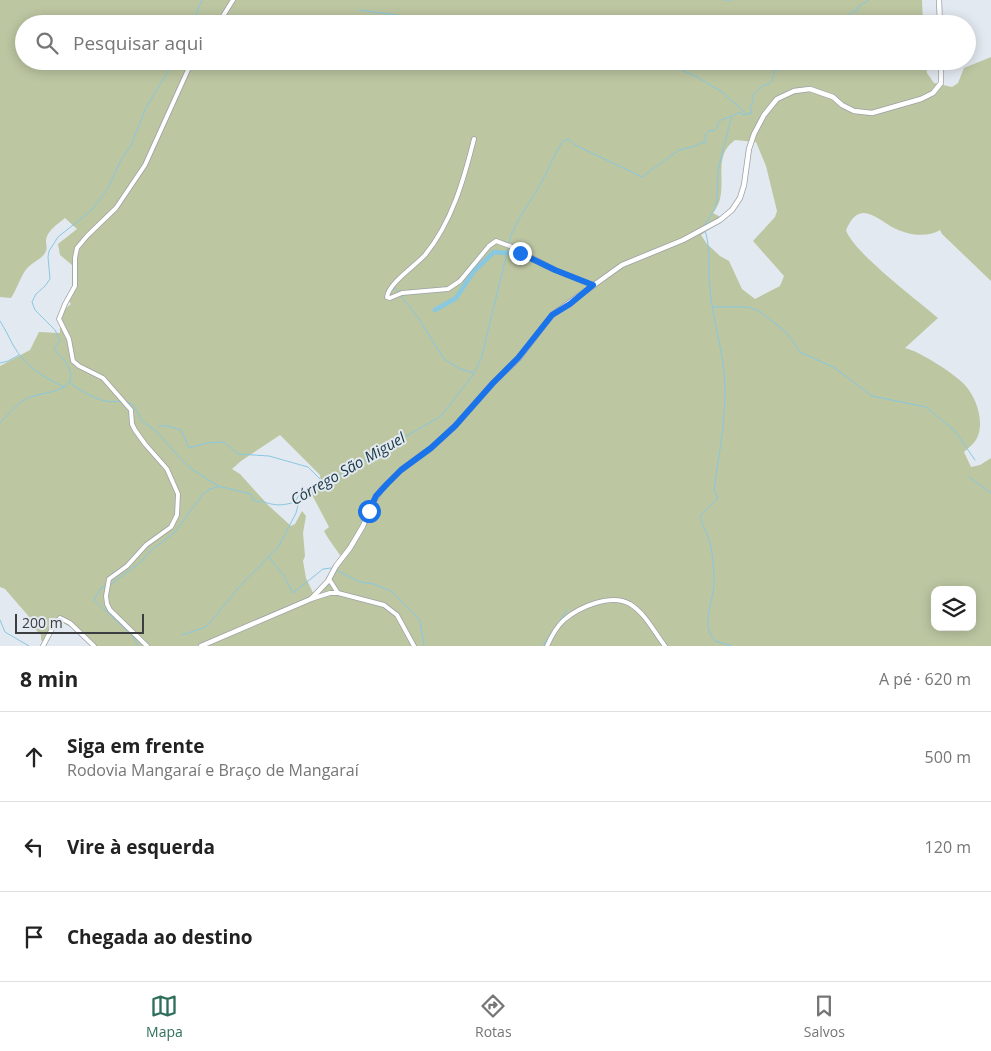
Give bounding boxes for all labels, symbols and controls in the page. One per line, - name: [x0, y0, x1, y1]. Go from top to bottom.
- search box: [15, 15, 976, 70]
- icon: search: [33, 29, 61, 57]
- text: Pesquisar aqui: [73, 30, 203, 56]
- route end: [509, 242, 532, 265]
- water label: Córrego São Miguel: [287, 427, 409, 509]
- route start: [358, 500, 381, 523]
- map controls: [931, 586, 976, 631]
- button: layers: [931, 586, 976, 631]
- scale bar: [15, 611, 144, 634]
- text: 200 m: [22, 613, 63, 632]
- text: 8 min: [20, 665, 78, 693]
- text: A pé · 620 m: [879, 668, 971, 690]
- text: Siga em frente: [67, 733, 204, 759]
- icon: ahead: [20, 743, 48, 771]
- text: 500 m: [925, 746, 971, 768]
- text: Rodovia Mangaraí e Braço de Mangaraí: [67, 759, 359, 781]
- icon: left: [20, 833, 48, 861]
- text: Vire à esquerda: [67, 834, 215, 860]
- text: 120 m: [925, 836, 971, 858]
- icon: arrive: [20, 923, 48, 951]
- text: Chegada ao destino: [67, 924, 253, 950]
- tab: Mapa: [146, 992, 183, 1041]
- tab: Rotas: [475, 992, 512, 1041]
- tab: Salvos: [804, 992, 845, 1041]

